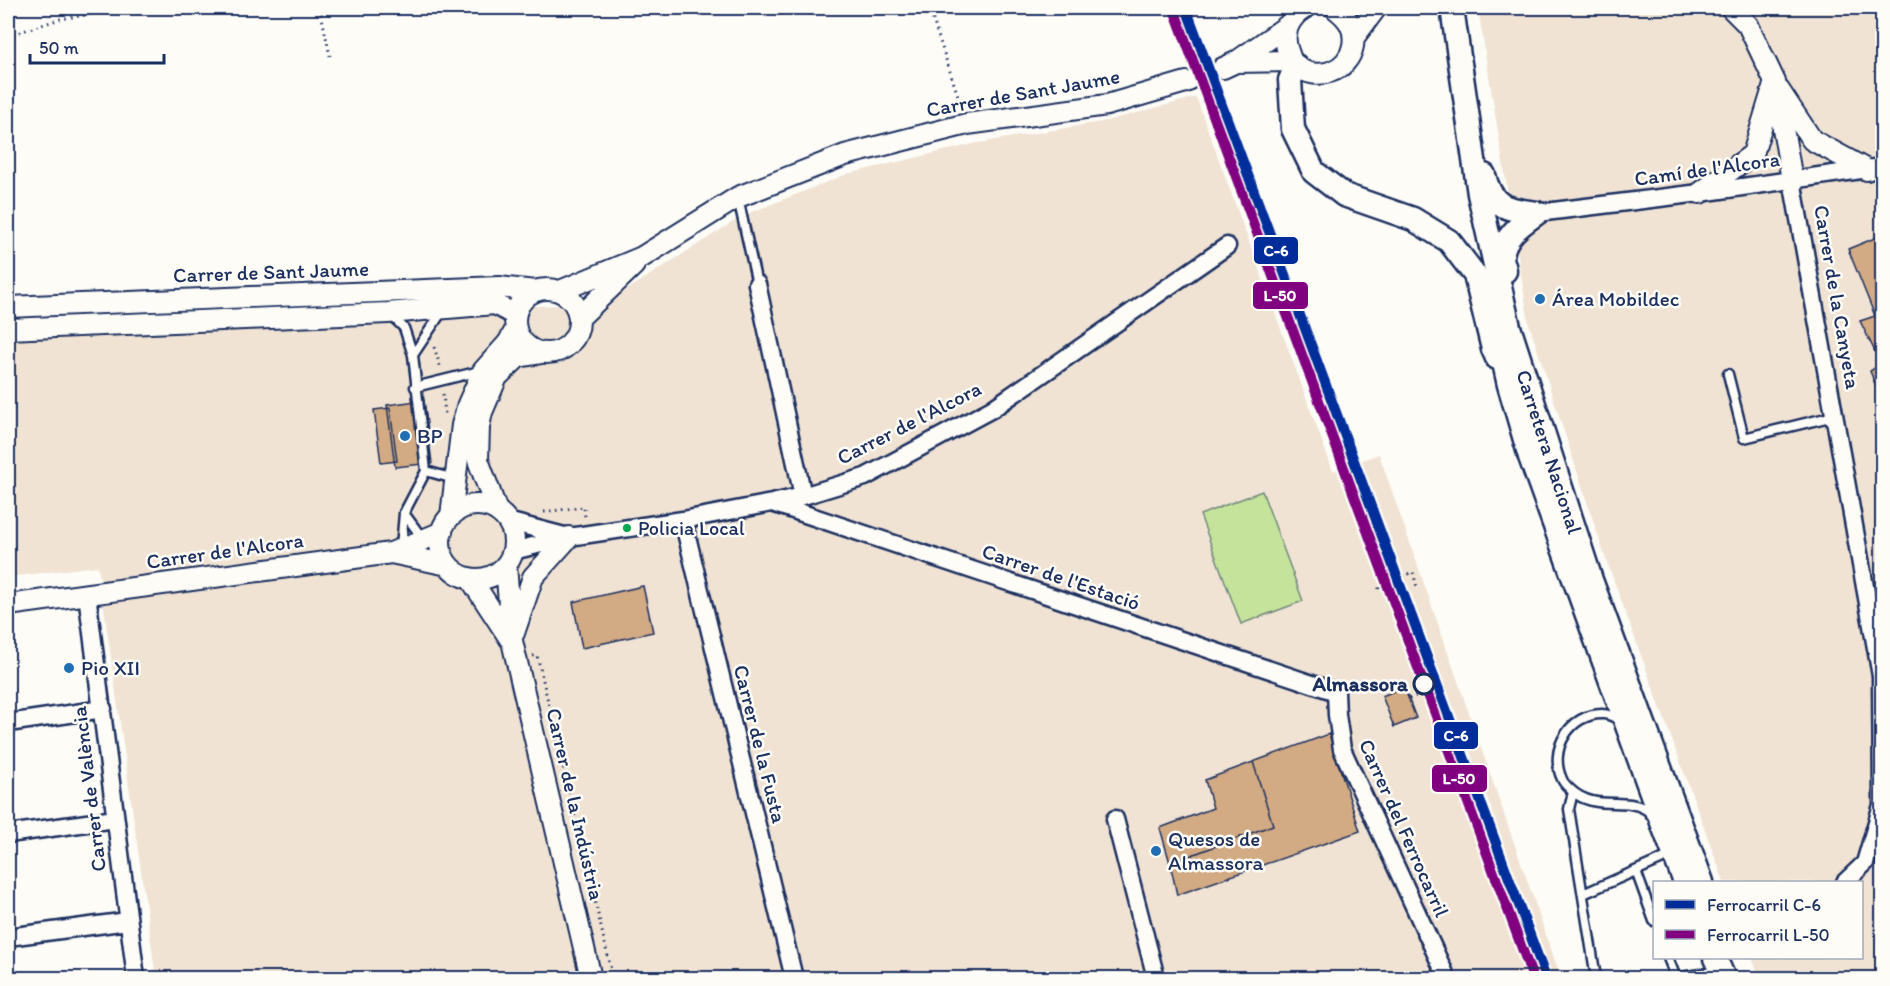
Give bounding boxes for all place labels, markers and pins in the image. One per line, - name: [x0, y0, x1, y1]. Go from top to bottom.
- place label: Área Mobildec: [1552, 286, 1679, 311]
- marker: Área Mobildec: [1533, 292, 1547, 306]
- place label: BP: [417, 423, 443, 448]
- marker: BP: [398, 429, 412, 443]
- place label: Policia Local: [638, 516, 745, 540]
- marker: Policia Local: [621, 522, 633, 534]
- place label: Pio XII: [81, 655, 140, 680]
- marker: Pio XII: [62, 661, 76, 675]
- place label: Almassora: [1311, 671, 1409, 696]
- marker: Almassora: [1413, 673, 1435, 695]
- place label: Quesos de Almassora: [1168, 826, 1264, 875]
- marker: Quesos de Almassora: [1149, 844, 1163, 858]

